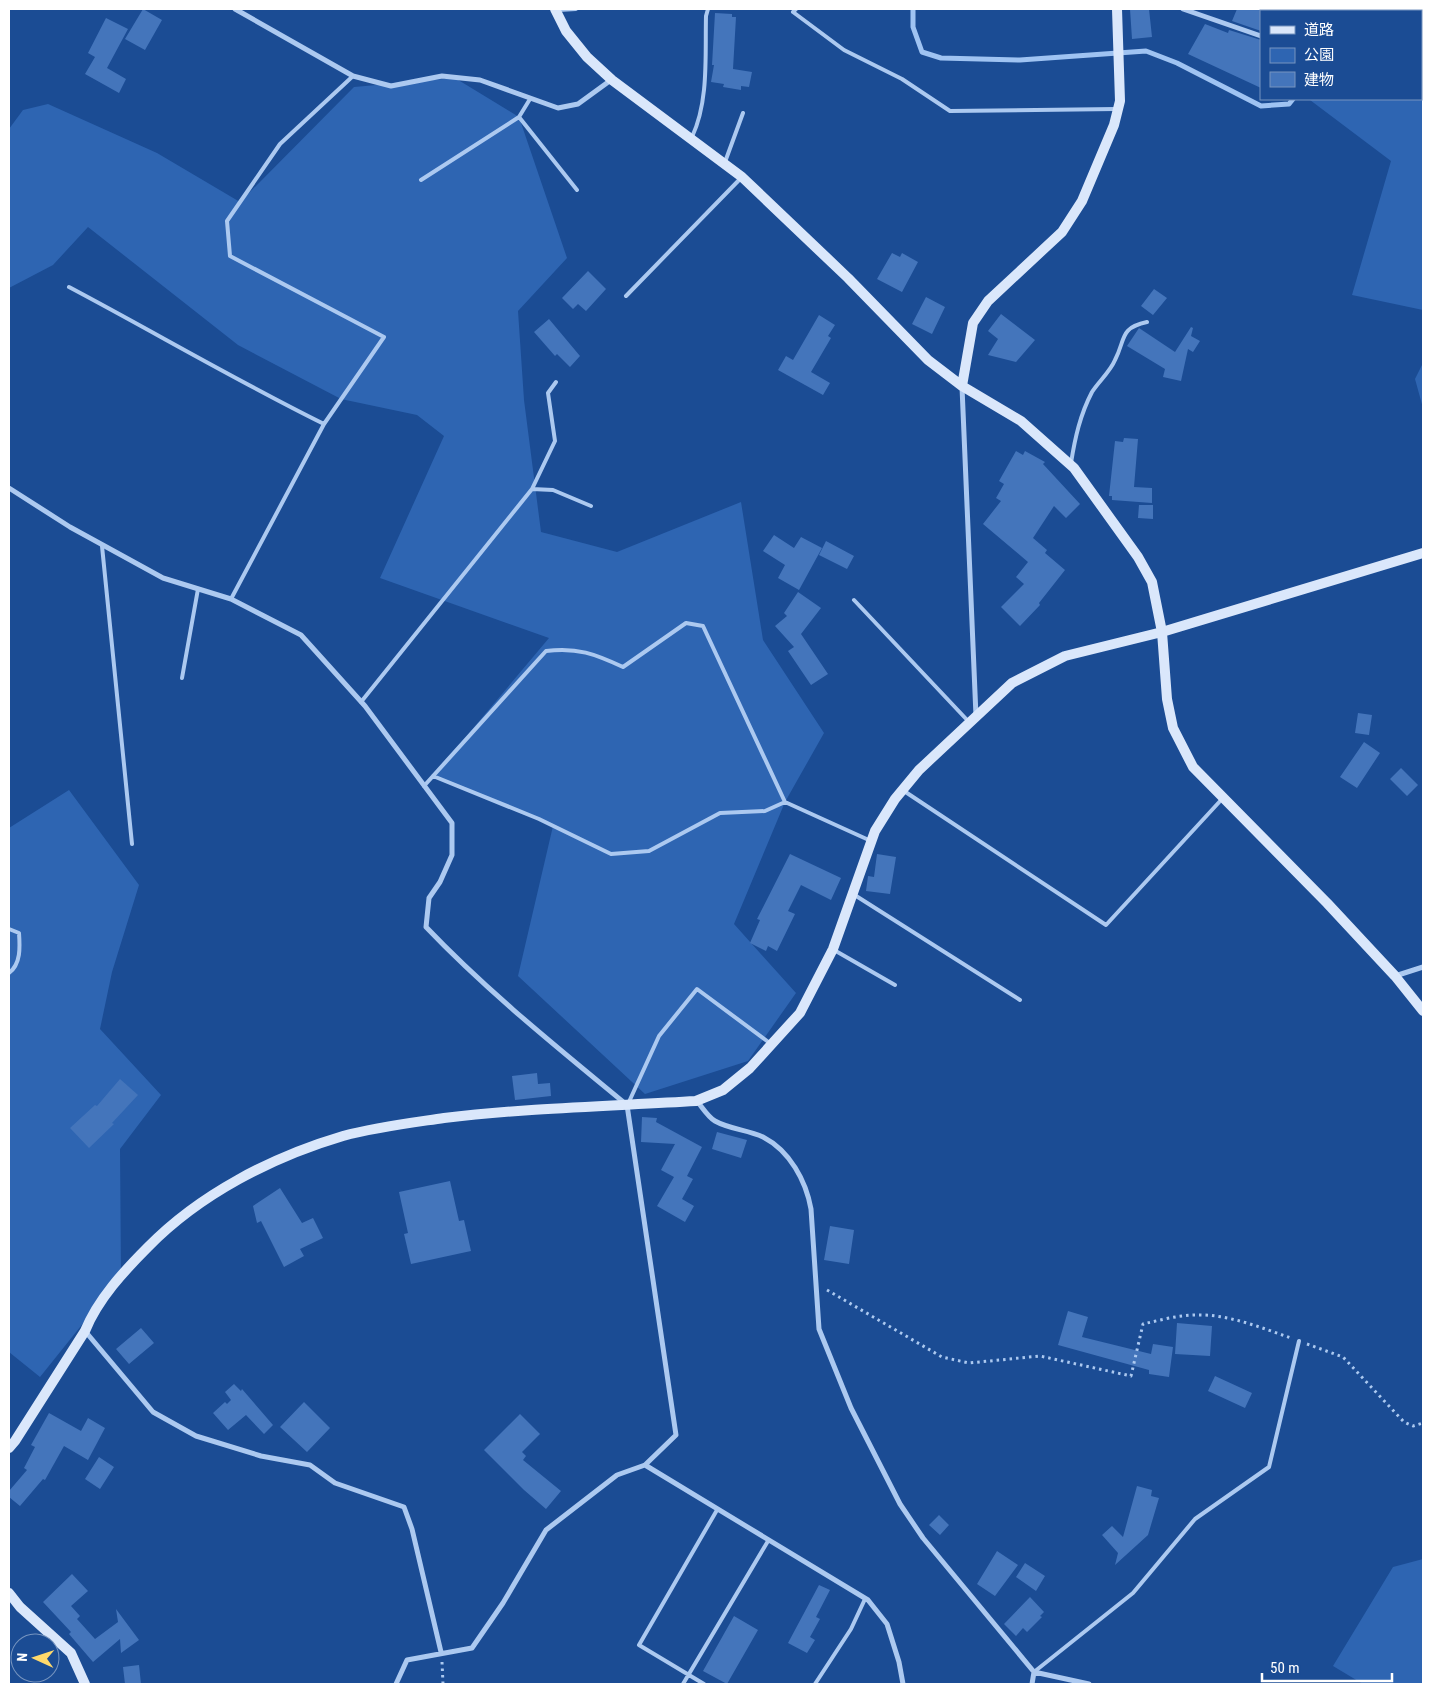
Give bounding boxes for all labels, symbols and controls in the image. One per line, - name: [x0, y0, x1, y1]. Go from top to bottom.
- legend: [1260, 10, 1422, 100]
- text: 道路: [1304, 21, 1334, 39]
- text: 公園: [1304, 46, 1334, 64]
- text: 建物: [1304, 71, 1334, 89]
- north arrow: [10, 1633, 60, 1683]
- scale bar: [1262, 1650, 1392, 1682]
- text: N: [14, 1653, 30, 1662]
- text: 50 m: [1270, 1659, 1300, 1677]

